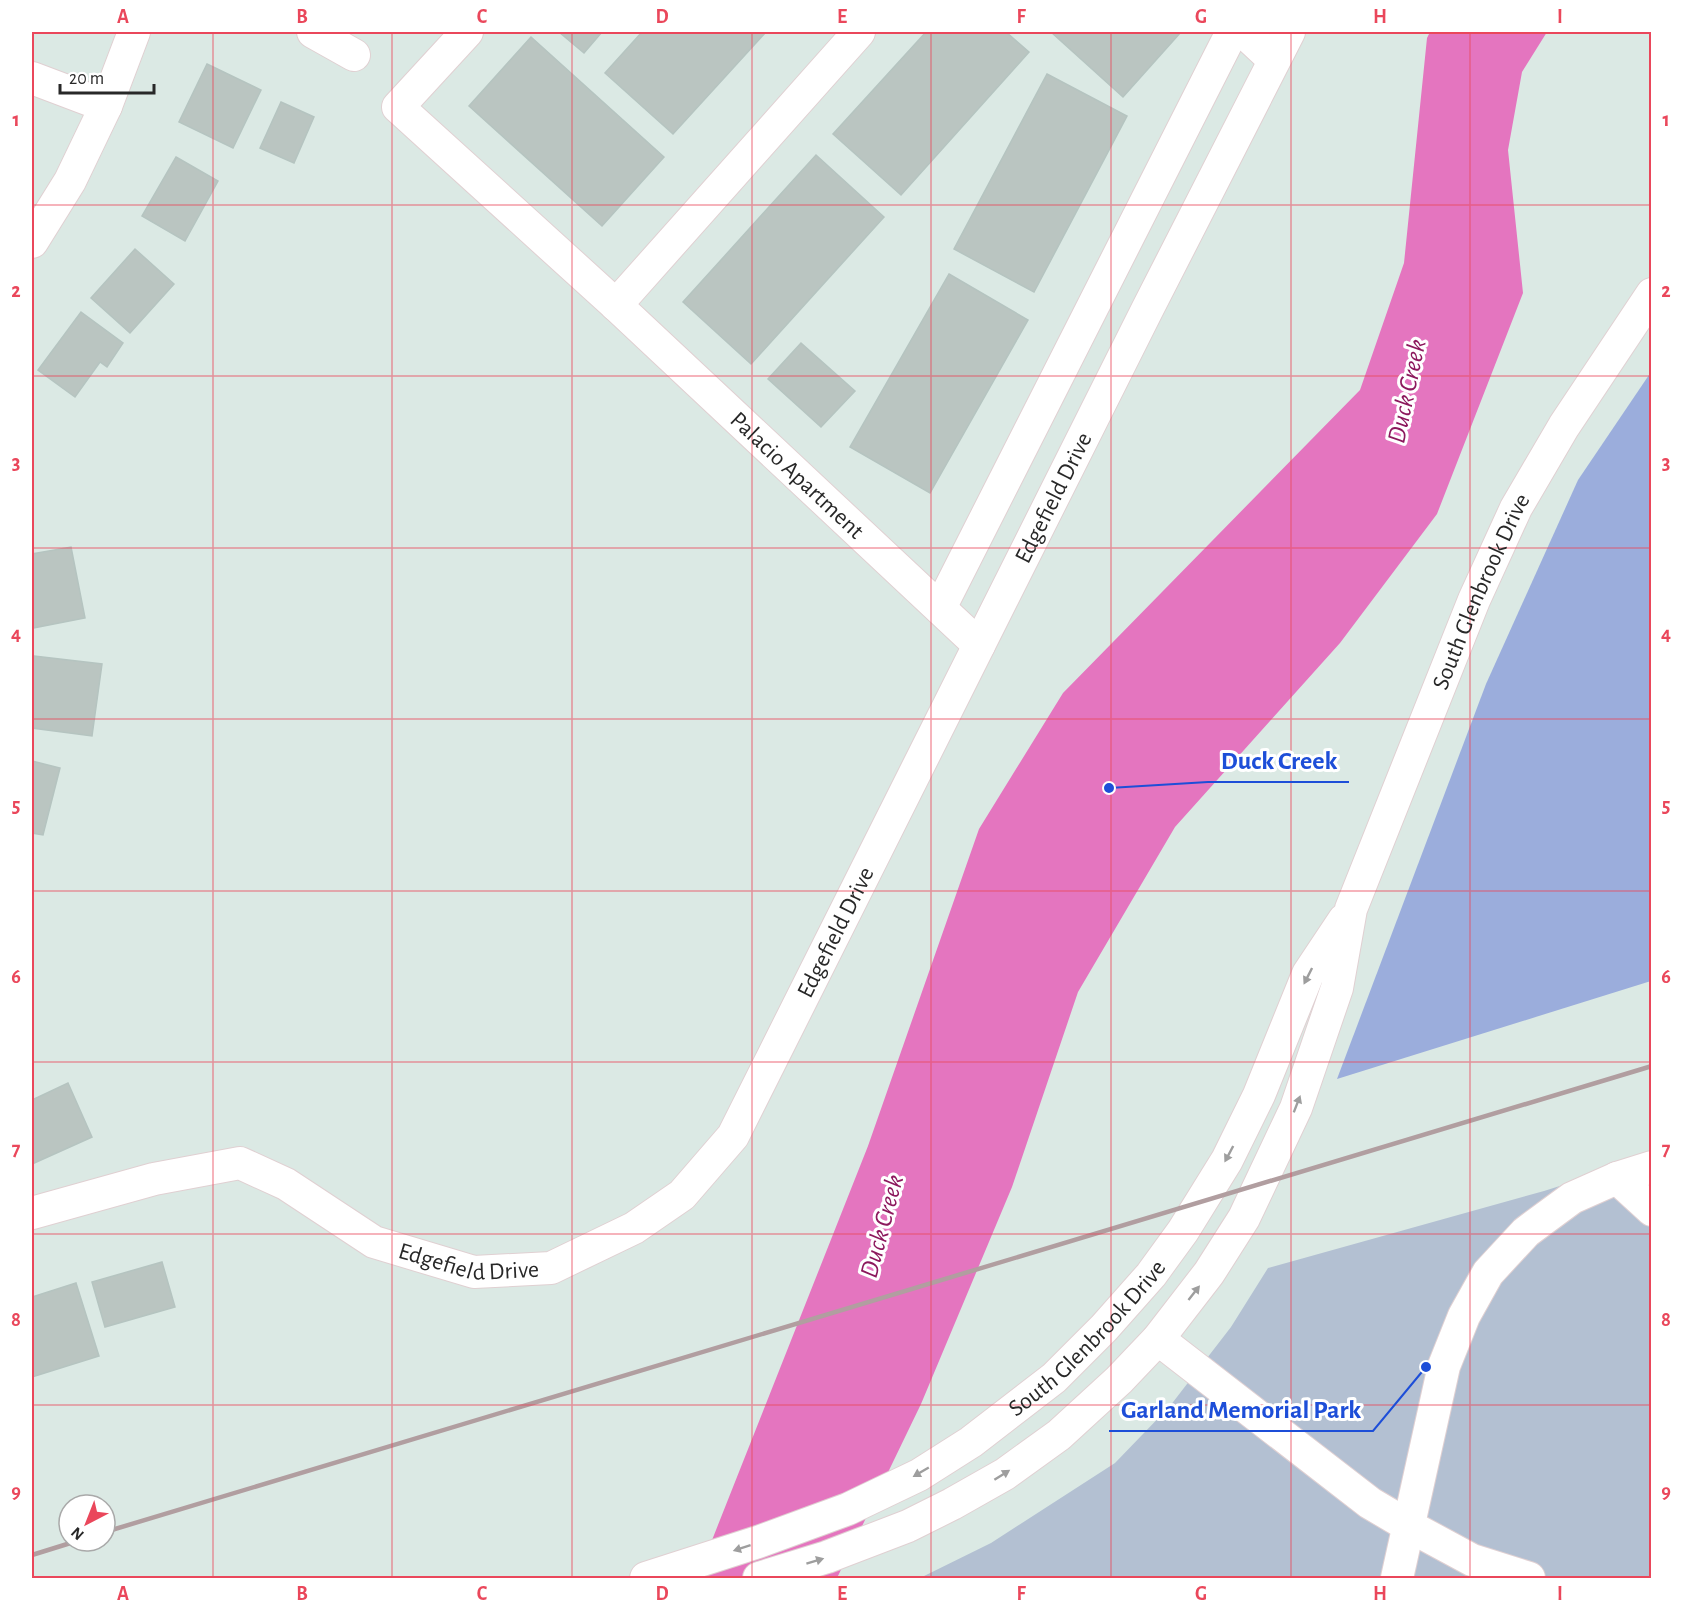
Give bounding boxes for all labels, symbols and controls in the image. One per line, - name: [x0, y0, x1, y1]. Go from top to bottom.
- text: A: [117, 7, 129, 27]
- text: B: [296, 7, 308, 27]
- text: C: [477, 7, 488, 27]
- text: D: [655, 7, 669, 27]
- text: E: [837, 7, 847, 27]
- text: F: [1016, 7, 1026, 27]
- text: G: [1195, 7, 1207, 27]
- text: H: [1373, 7, 1387, 27]
- text: I: [1557, 7, 1563, 27]
- scale bar: [60, 57, 154, 95]
- text: 20 m: [69, 70, 104, 88]
- text: 1: [12, 110, 20, 130]
- text: 1: [1662, 110, 1670, 130]
- text: 2: [11, 281, 21, 301]
- text: 2: [1661, 281, 1671, 301]
- water label: Duck Creek: [1383, 337, 1431, 446]
- street label: Palacio Apartment: [725, 408, 868, 544]
- street label: Edgefield Drive: [1011, 429, 1097, 567]
- text: 3: [12, 453, 20, 473]
- text: 3: [1662, 453, 1670, 473]
- street label: South Glenbrook Drive: [1429, 490, 1535, 693]
- text: 4: [11, 624, 21, 644]
- text: 4: [1661, 624, 1671, 644]
- callout: Duck Creek: [1208, 738, 1349, 782]
- text: Duck Creek: [1221, 748, 1337, 774]
- text: 5: [12, 796, 20, 816]
- text: 5: [1662, 796, 1670, 816]
- street label: Edgefield Drive: [793, 863, 879, 1002]
- text: 6: [11, 967, 21, 987]
- text: 6: [1661, 967, 1671, 987]
- one-way arrow: [1303, 968, 1313, 985]
- one-way arrow: [1293, 1095, 1302, 1113]
- text: 7: [12, 1139, 21, 1159]
- text: 7: [1662, 1139, 1671, 1159]
- one-way arrow: [1224, 1146, 1234, 1163]
- water label: Duck Creek: [856, 1172, 908, 1281]
- street label: Edgefield Drive: [396, 1239, 540, 1285]
- street label: South Glenbrook Drive: [1004, 1256, 1171, 1421]
- one-way arrow: [1187, 1285, 1199, 1300]
- text: 8: [11, 1310, 21, 1330]
- text: 8: [1661, 1310, 1671, 1330]
- callout: Garland Memorial Park: [1109, 1387, 1373, 1431]
- text: Garland Memorial Park: [1121, 1397, 1361, 1423]
- one-way arrow: [913, 1467, 930, 1477]
- one-way arrow: [994, 1469, 1010, 1480]
- text: 9: [11, 1482, 21, 1502]
- text: 9: [1661, 1482, 1671, 1502]
- north arrow: [57, 1493, 117, 1553]
- text: N: [68, 1524, 87, 1543]
- one-way arrow: [733, 1543, 751, 1553]
- one-way arrow: [806, 1556, 824, 1565]
- text: A: [117, 1584, 129, 1604]
- text: B: [296, 1584, 308, 1604]
- text: C: [477, 1584, 488, 1604]
- text: D: [655, 1584, 669, 1604]
- text: E: [837, 1584, 847, 1604]
- text: F: [1016, 1584, 1026, 1604]
- text: G: [1195, 1584, 1207, 1604]
- text: H: [1373, 1584, 1387, 1604]
- text: I: [1557, 1584, 1563, 1604]

